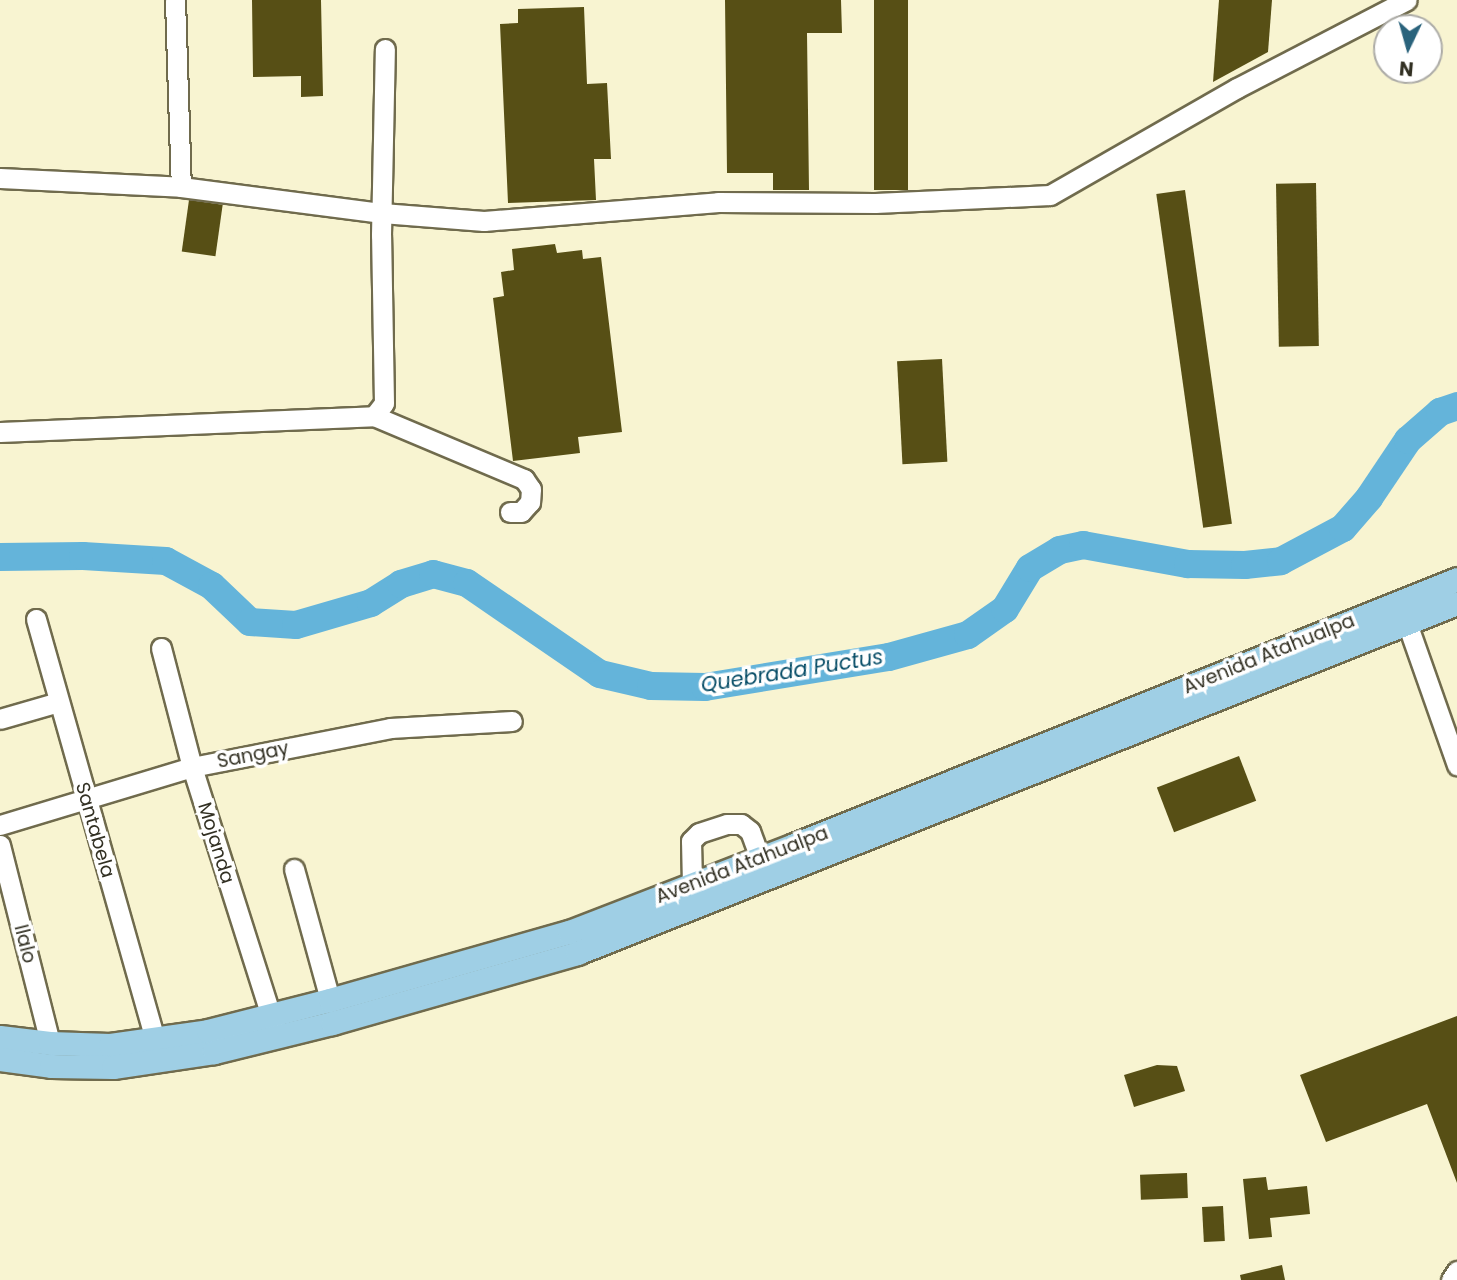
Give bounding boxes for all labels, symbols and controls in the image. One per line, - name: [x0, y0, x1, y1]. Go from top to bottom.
- north arrow: [1373, 14, 1443, 84]
- text: N: [1398, 54, 1415, 82]
- street label: Avenida Atahualpa: [1180, 609, 1358, 699]
- water label: Quebrada Puctus: [699, 644, 885, 698]
- street label: Sangay: [215, 737, 291, 773]
- street label: Santabela: [71, 780, 119, 880]
- street label: Mojanda: [193, 800, 239, 886]
- street label: Avenida Atahualpa: [653, 822, 831, 908]
- street label: Ilalo: [9, 922, 41, 966]

